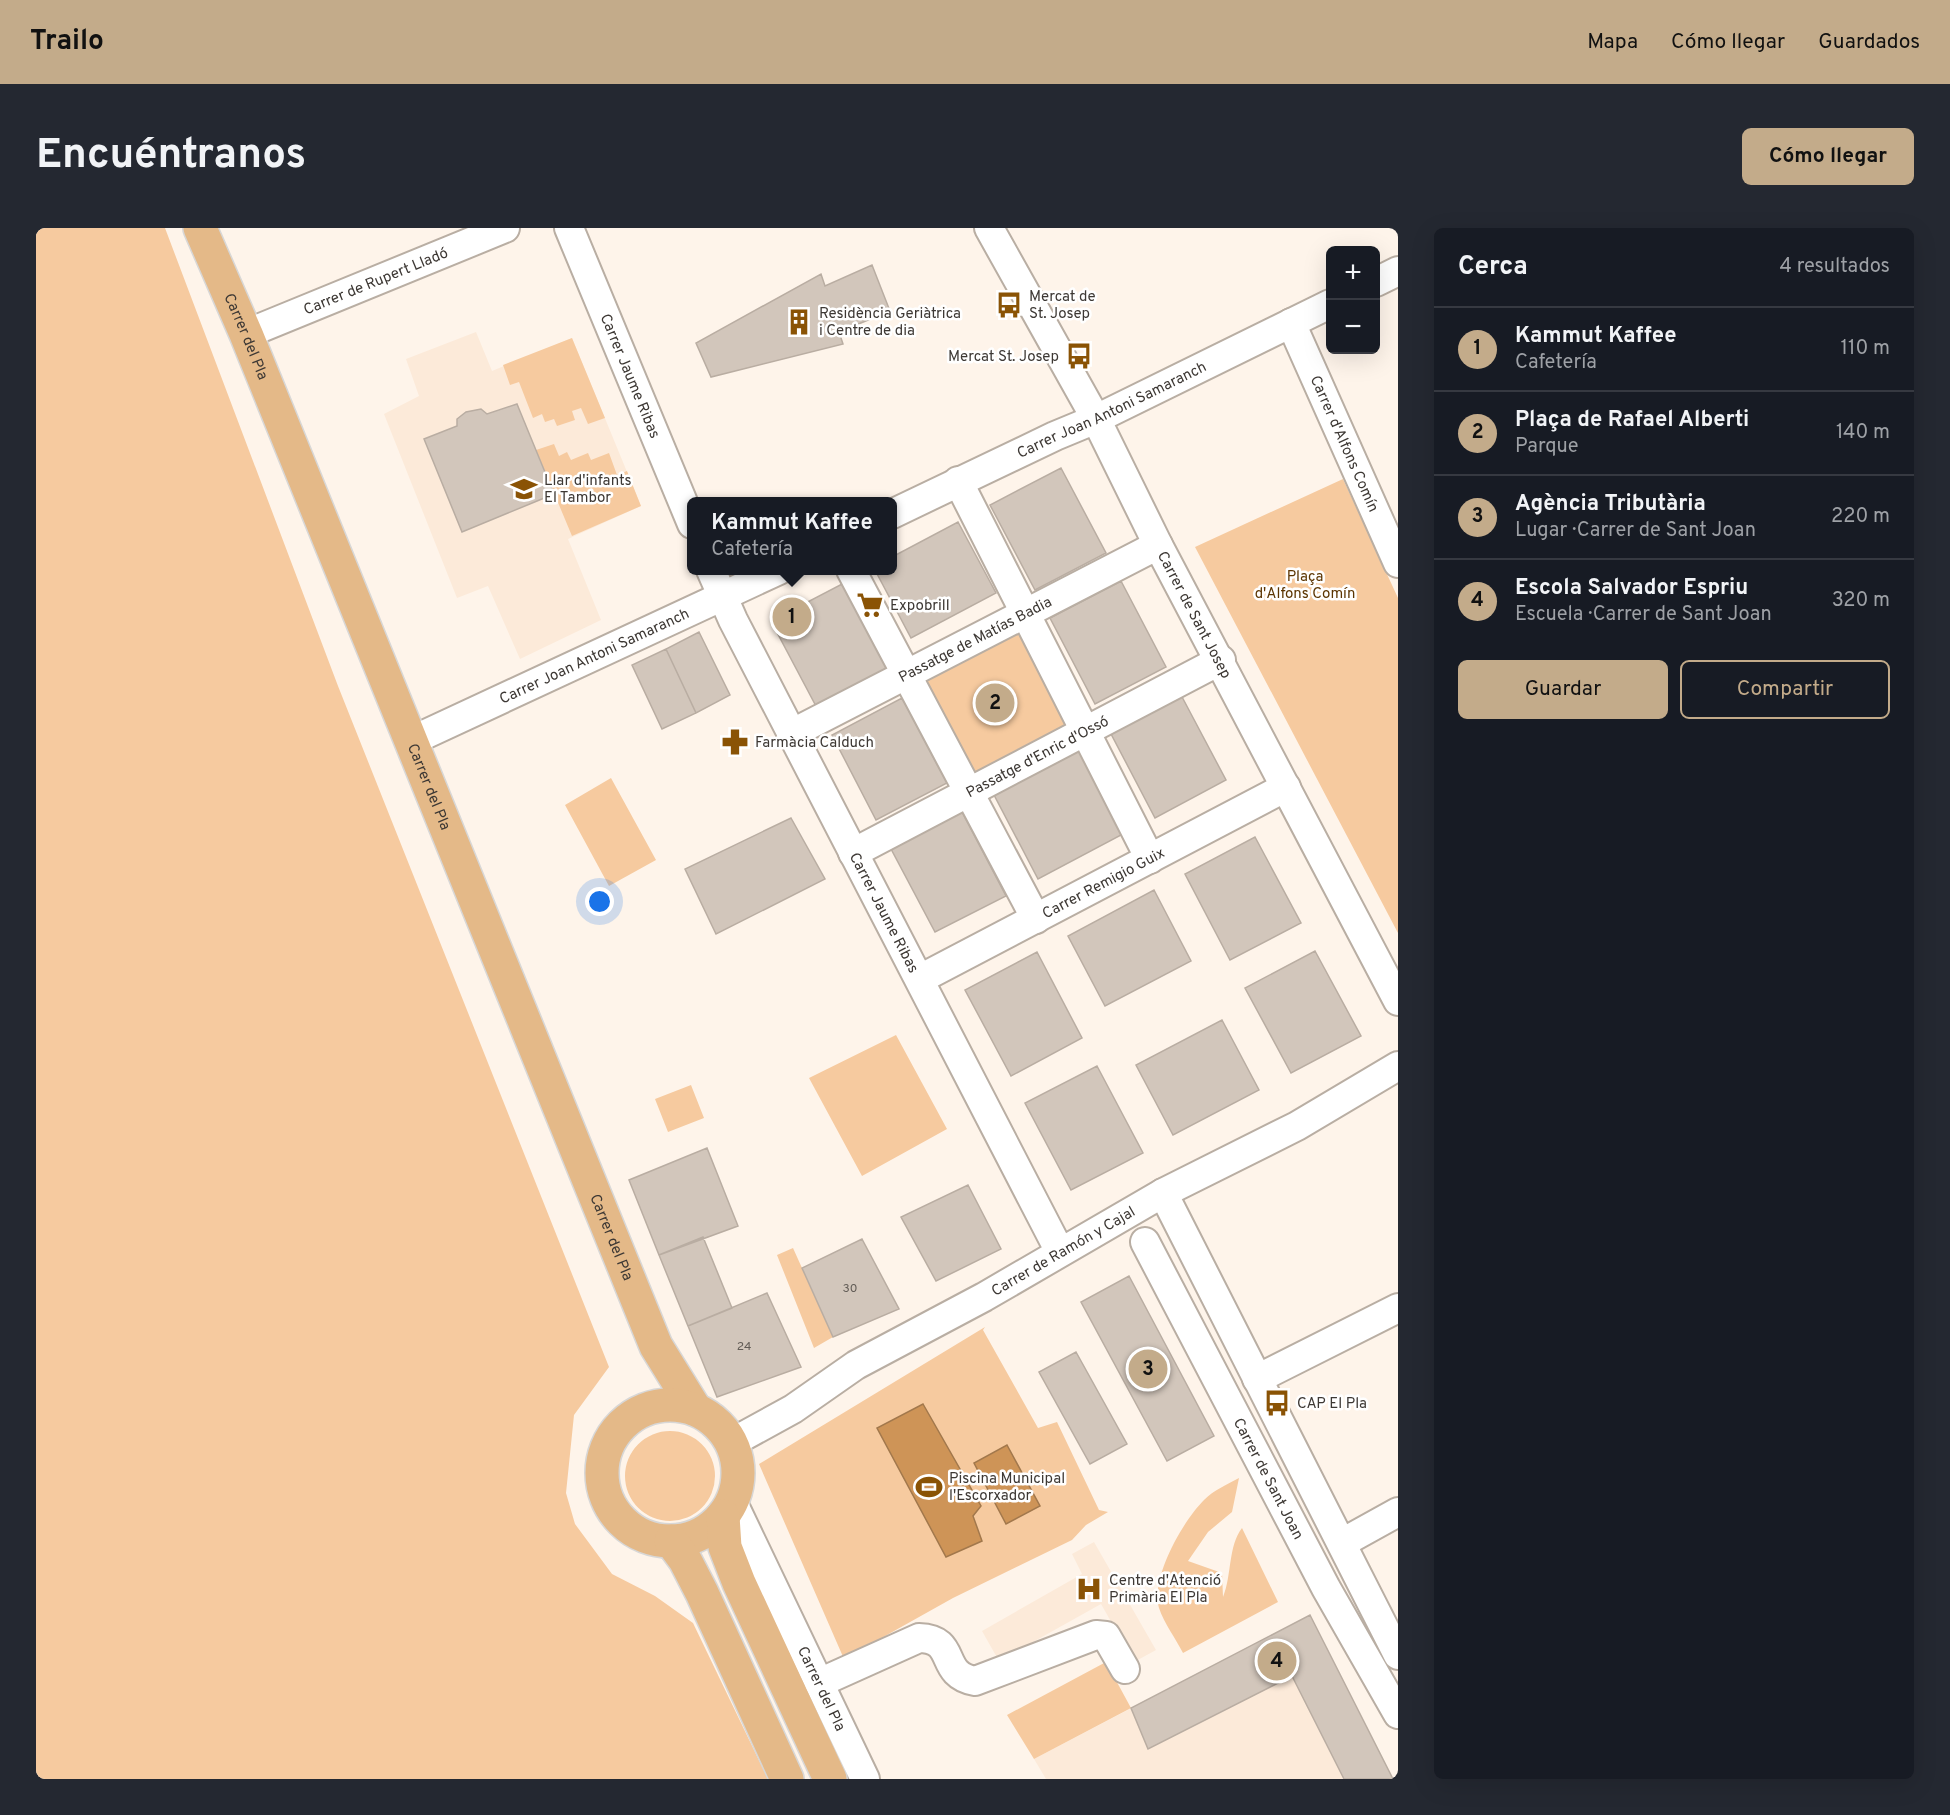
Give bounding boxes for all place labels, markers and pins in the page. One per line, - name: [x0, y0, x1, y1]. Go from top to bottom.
- place label: Mercat de St. Josep: [1029, 288, 1095, 324]
- bus stop icon: Mercat de St. Josep: [994, 290, 1024, 320]
- place label: Residència Geriàtrica i Centre de dia: [819, 305, 961, 341]
- building icon: Residència Geriàtrica i Centre de dia: [784, 307, 814, 337]
- bus stop icon: Mercat St. Josep: [1064, 341, 1094, 371]
- place label: Mercat St. Josep: [948, 348, 1059, 367]
- place label: Llar d'infants El Tambor: [544, 472, 631, 508]
- school or university icon: Llar d'infants El Tambor: [509, 474, 539, 504]
- supermarket icon: Expobrill: [855, 590, 885, 620]
- pin: 1: [772, 594, 812, 640]
- place label: Expobrill: [890, 597, 950, 616]
- pin: 2: [976, 680, 1014, 726]
- pharmacy icon: Farmàcia Calduch: [720, 727, 750, 757]
- place label: Farmàcia Calduch: [755, 734, 874, 753]
- pin: 3: [1128, 1346, 1168, 1392]
- bus stop icon: CAP El Pla: [1262, 1388, 1292, 1418]
- place label: CAP El Pla: [1297, 1395, 1367, 1414]
- place label: Piscina Municipal l'Escorxador: [949, 1470, 1065, 1506]
- sports icon: Piscina Municipal l'Escorxador: [914, 1472, 944, 1502]
- place label: Centre d'Atenció Primària El Pla: [1109, 1572, 1221, 1608]
- hospital icon: Centre d'Atenció Primària El Pla: [1074, 1574, 1104, 1604]
- pin: 4: [1258, 1638, 1296, 1684]

